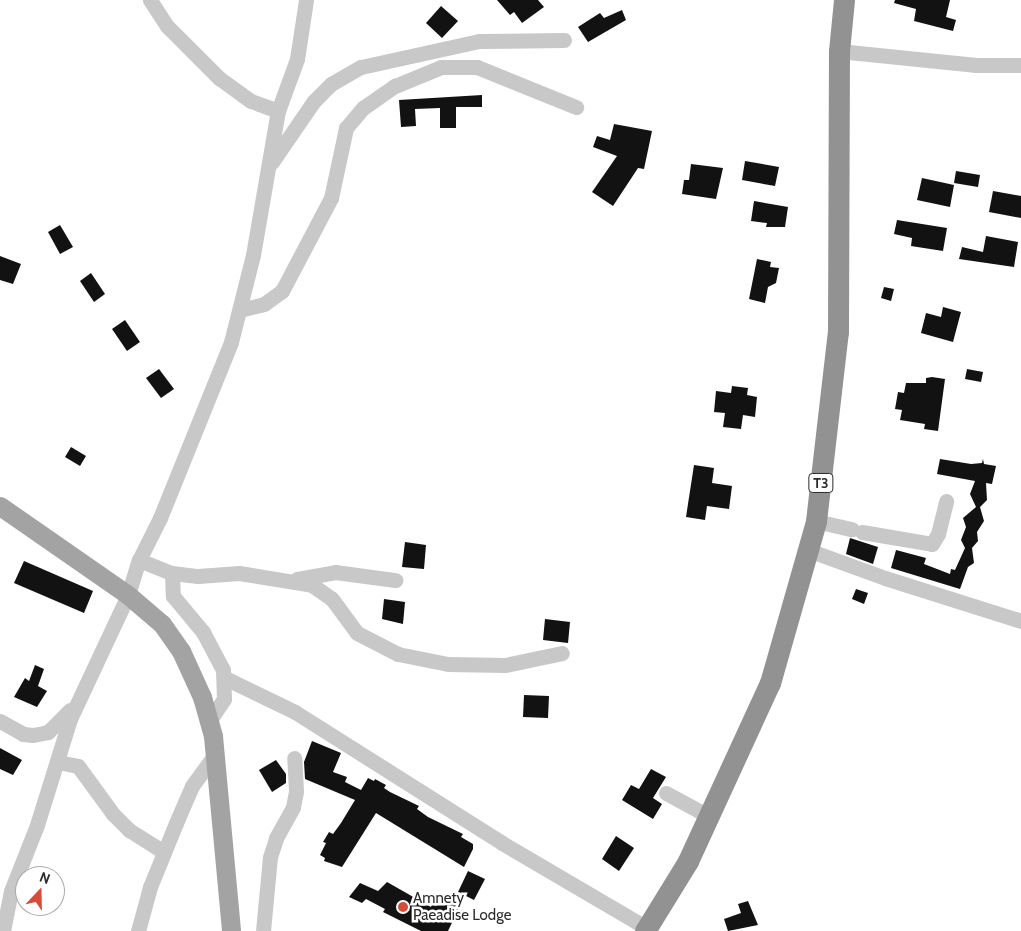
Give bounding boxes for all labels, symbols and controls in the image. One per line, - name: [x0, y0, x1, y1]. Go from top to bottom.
- road number: T3: [807, 472, 835, 494]
- north arrow: [15, 866, 65, 916]
- text: N: [37, 868, 53, 888]
- place label: Amnety Paeadise Lodge: [413, 889, 511, 924]
- marker: Amnety Paeadise Lodge: [397, 901, 409, 913]

